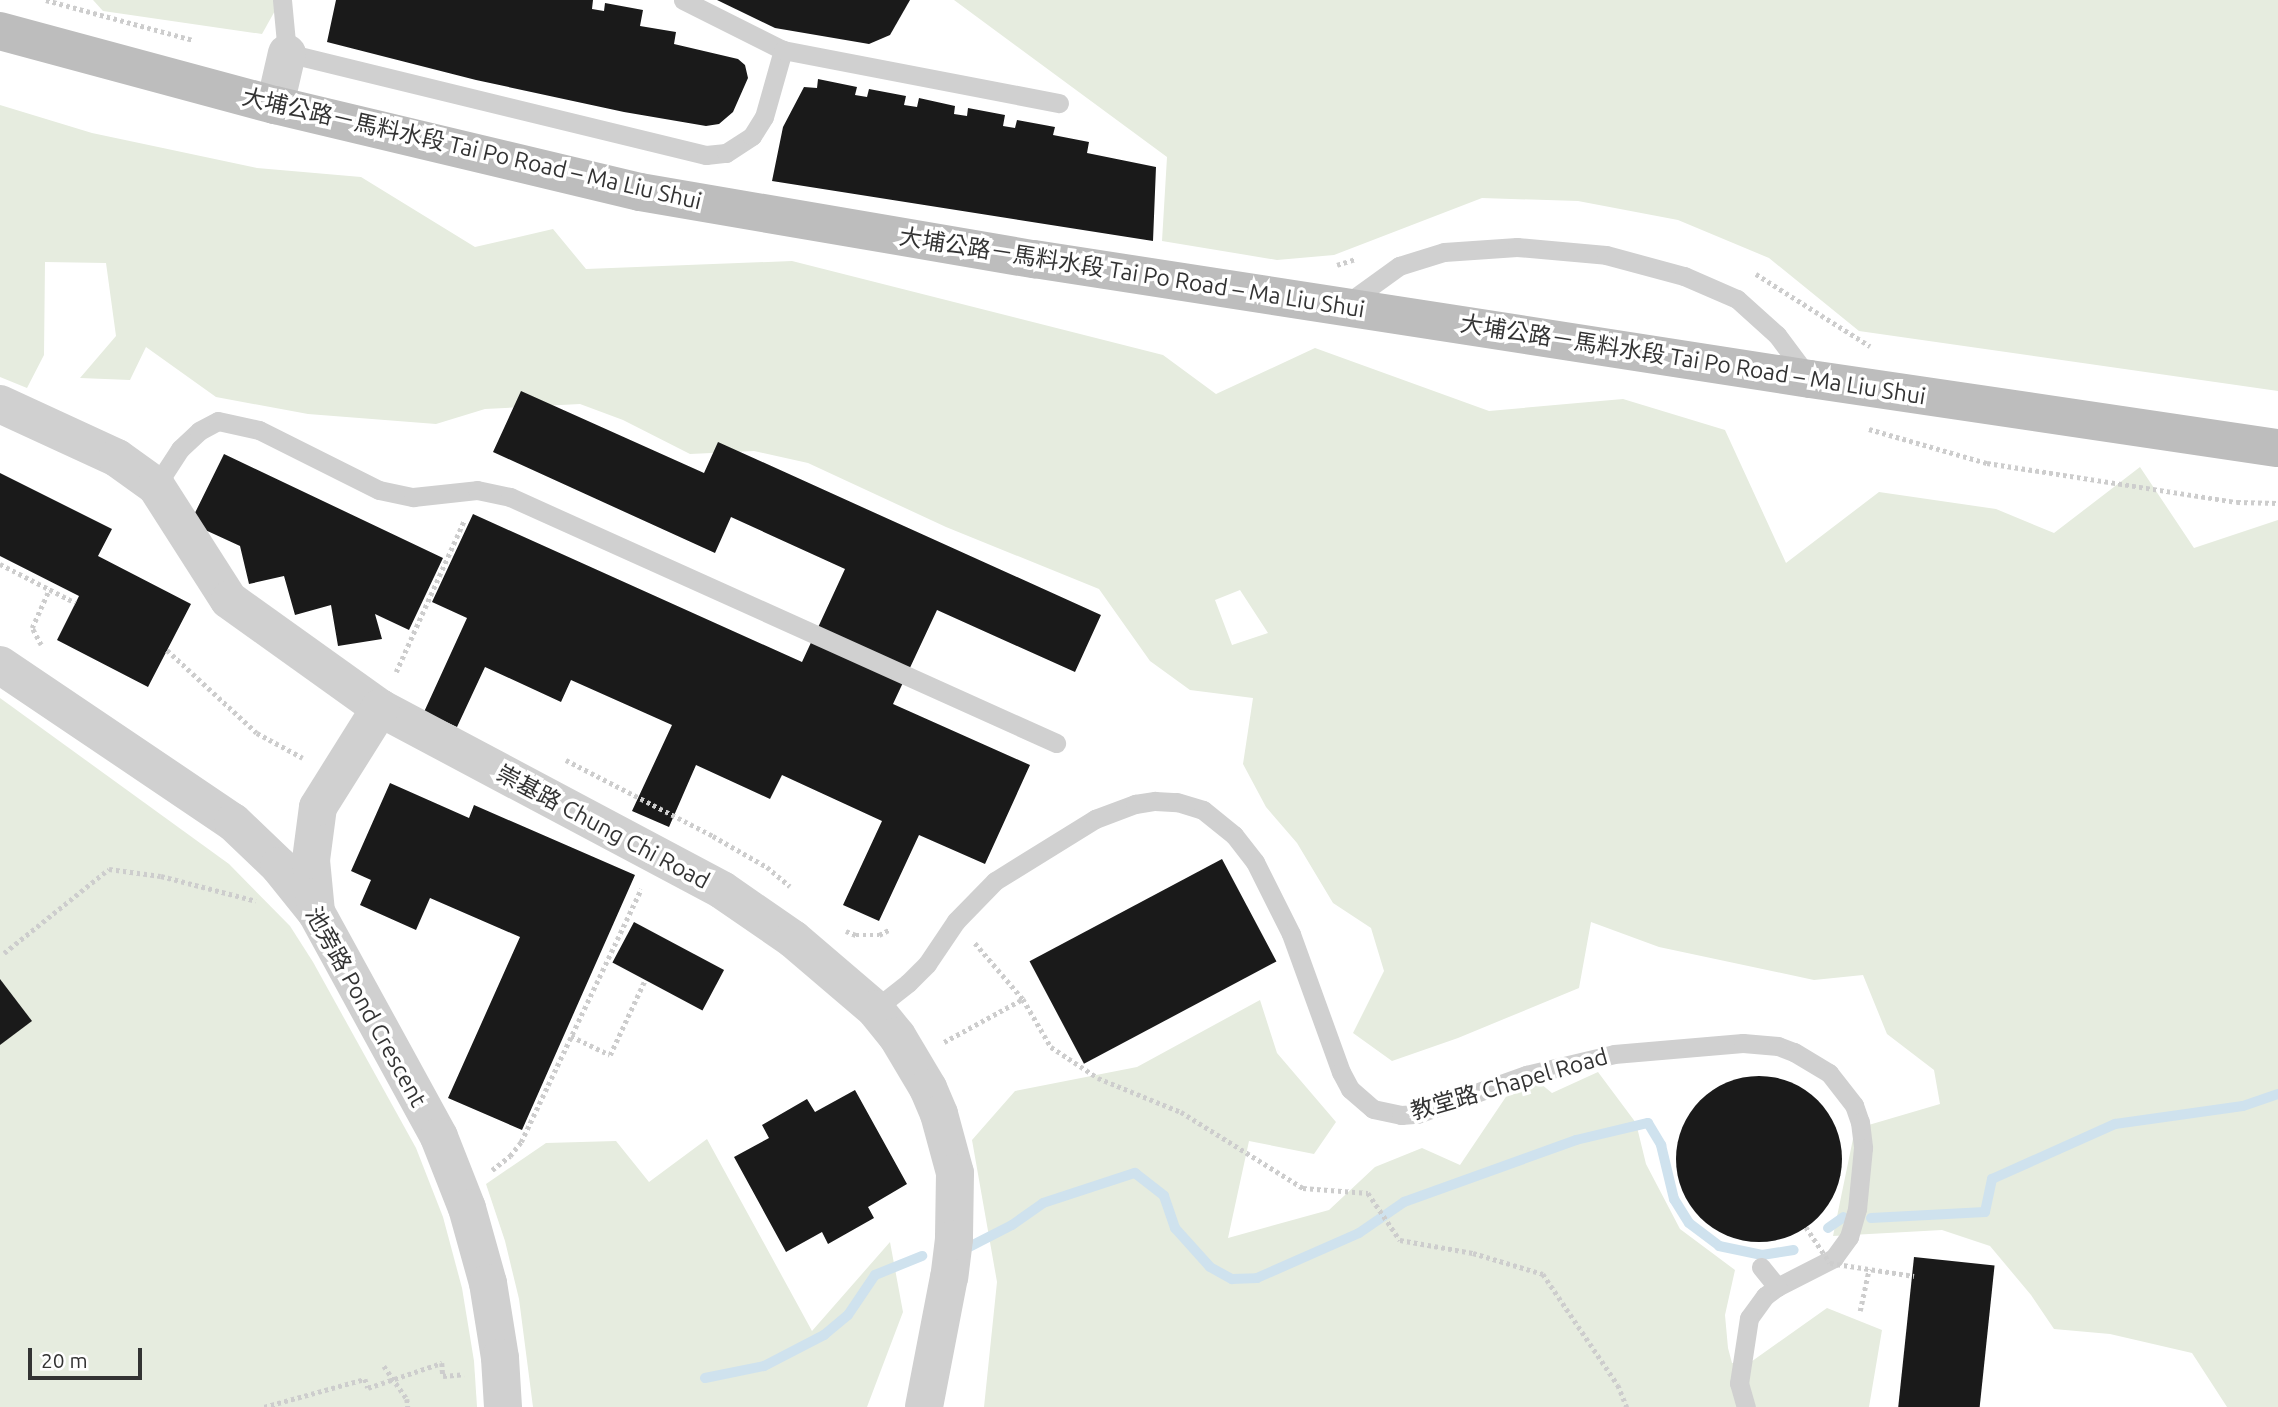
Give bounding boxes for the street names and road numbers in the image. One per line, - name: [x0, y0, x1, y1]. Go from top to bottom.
- street label: 大埔公路－馬料水段 Tai Po Road – Ma Liu Shui: [240, 83, 704, 215]
- street label: 大埔公路－馬料水段 Tai Po Road – Ma Liu Shui: [897, 223, 1367, 323]
- street label: 大埔公路－馬料水段 Tai Po Road – Ma Liu Shui: [1458, 310, 1928, 410]
- street label: 崇基路 Chung Chi Road: [492, 759, 714, 895]
- street label: 池旁路 Pond Crescent: [300, 902, 432, 1112]
- street label: 教堂路 Chapel Road: [1407, 1043, 1611, 1125]

